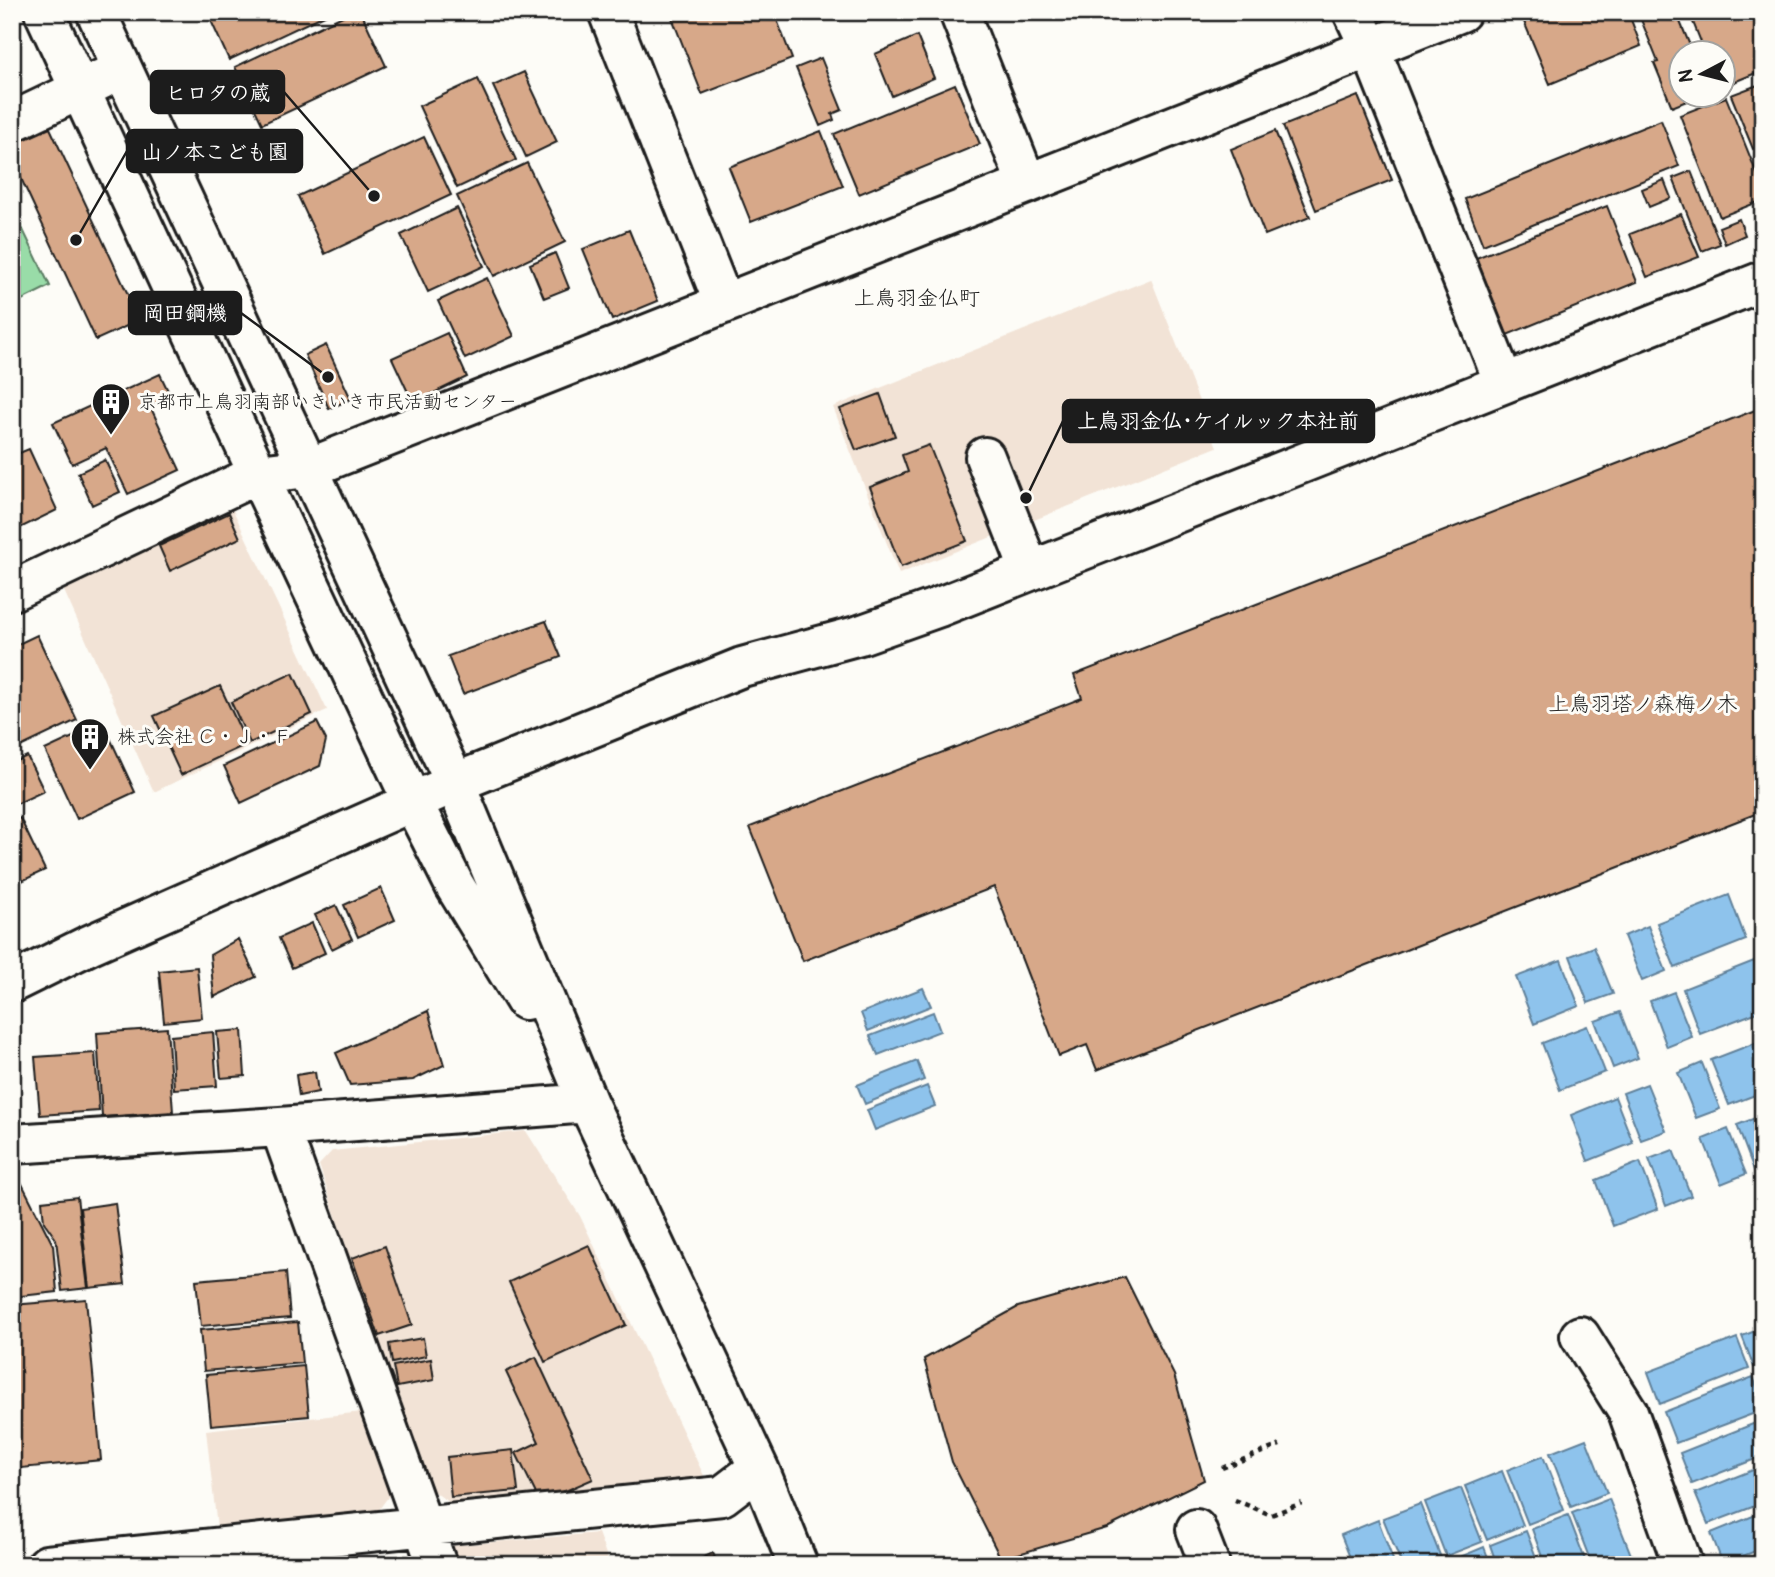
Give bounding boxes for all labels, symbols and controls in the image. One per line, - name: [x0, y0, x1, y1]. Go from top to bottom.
- north arrow: [1666, 38, 1736, 108]
- text: N: [1673, 68, 1699, 84]
- callout: ヒロタの蔵: [151, 71, 284, 113]
- text: ヒロタの蔵: [166, 80, 271, 107]
- callout: 山ノ本こども園: [127, 130, 302, 172]
- text: 山ノ本こども園: [142, 139, 289, 166]
- district label: 上鳥羽金仏町: [854, 285, 980, 312]
- callout: 岡田鋼機: [129, 292, 241, 334]
- text: 岡田鋼機: [143, 300, 227, 327]
- building icon: 京都市上鳥羽南部いきいき市民活動センタ－: [90, 381, 132, 436]
- place label: 京都市上鳥羽南部いきいき市民活動センタ－: [138, 390, 517, 414]
- callout: 上鳥羽金仏･ケイルック本社前: [1063, 400, 1374, 442]
- text: 上鳥羽金仏･ケイルック本社前: [1077, 408, 1359, 435]
- district label: 上鳥羽塔ノ森梅ノ木: [1549, 691, 1738, 718]
- building icon: 株式会社 Ｃ・Ｊ・Ｆ: [69, 716, 111, 771]
- place label: 株式会社 Ｃ・Ｊ・Ｆ: [117, 725, 292, 749]

